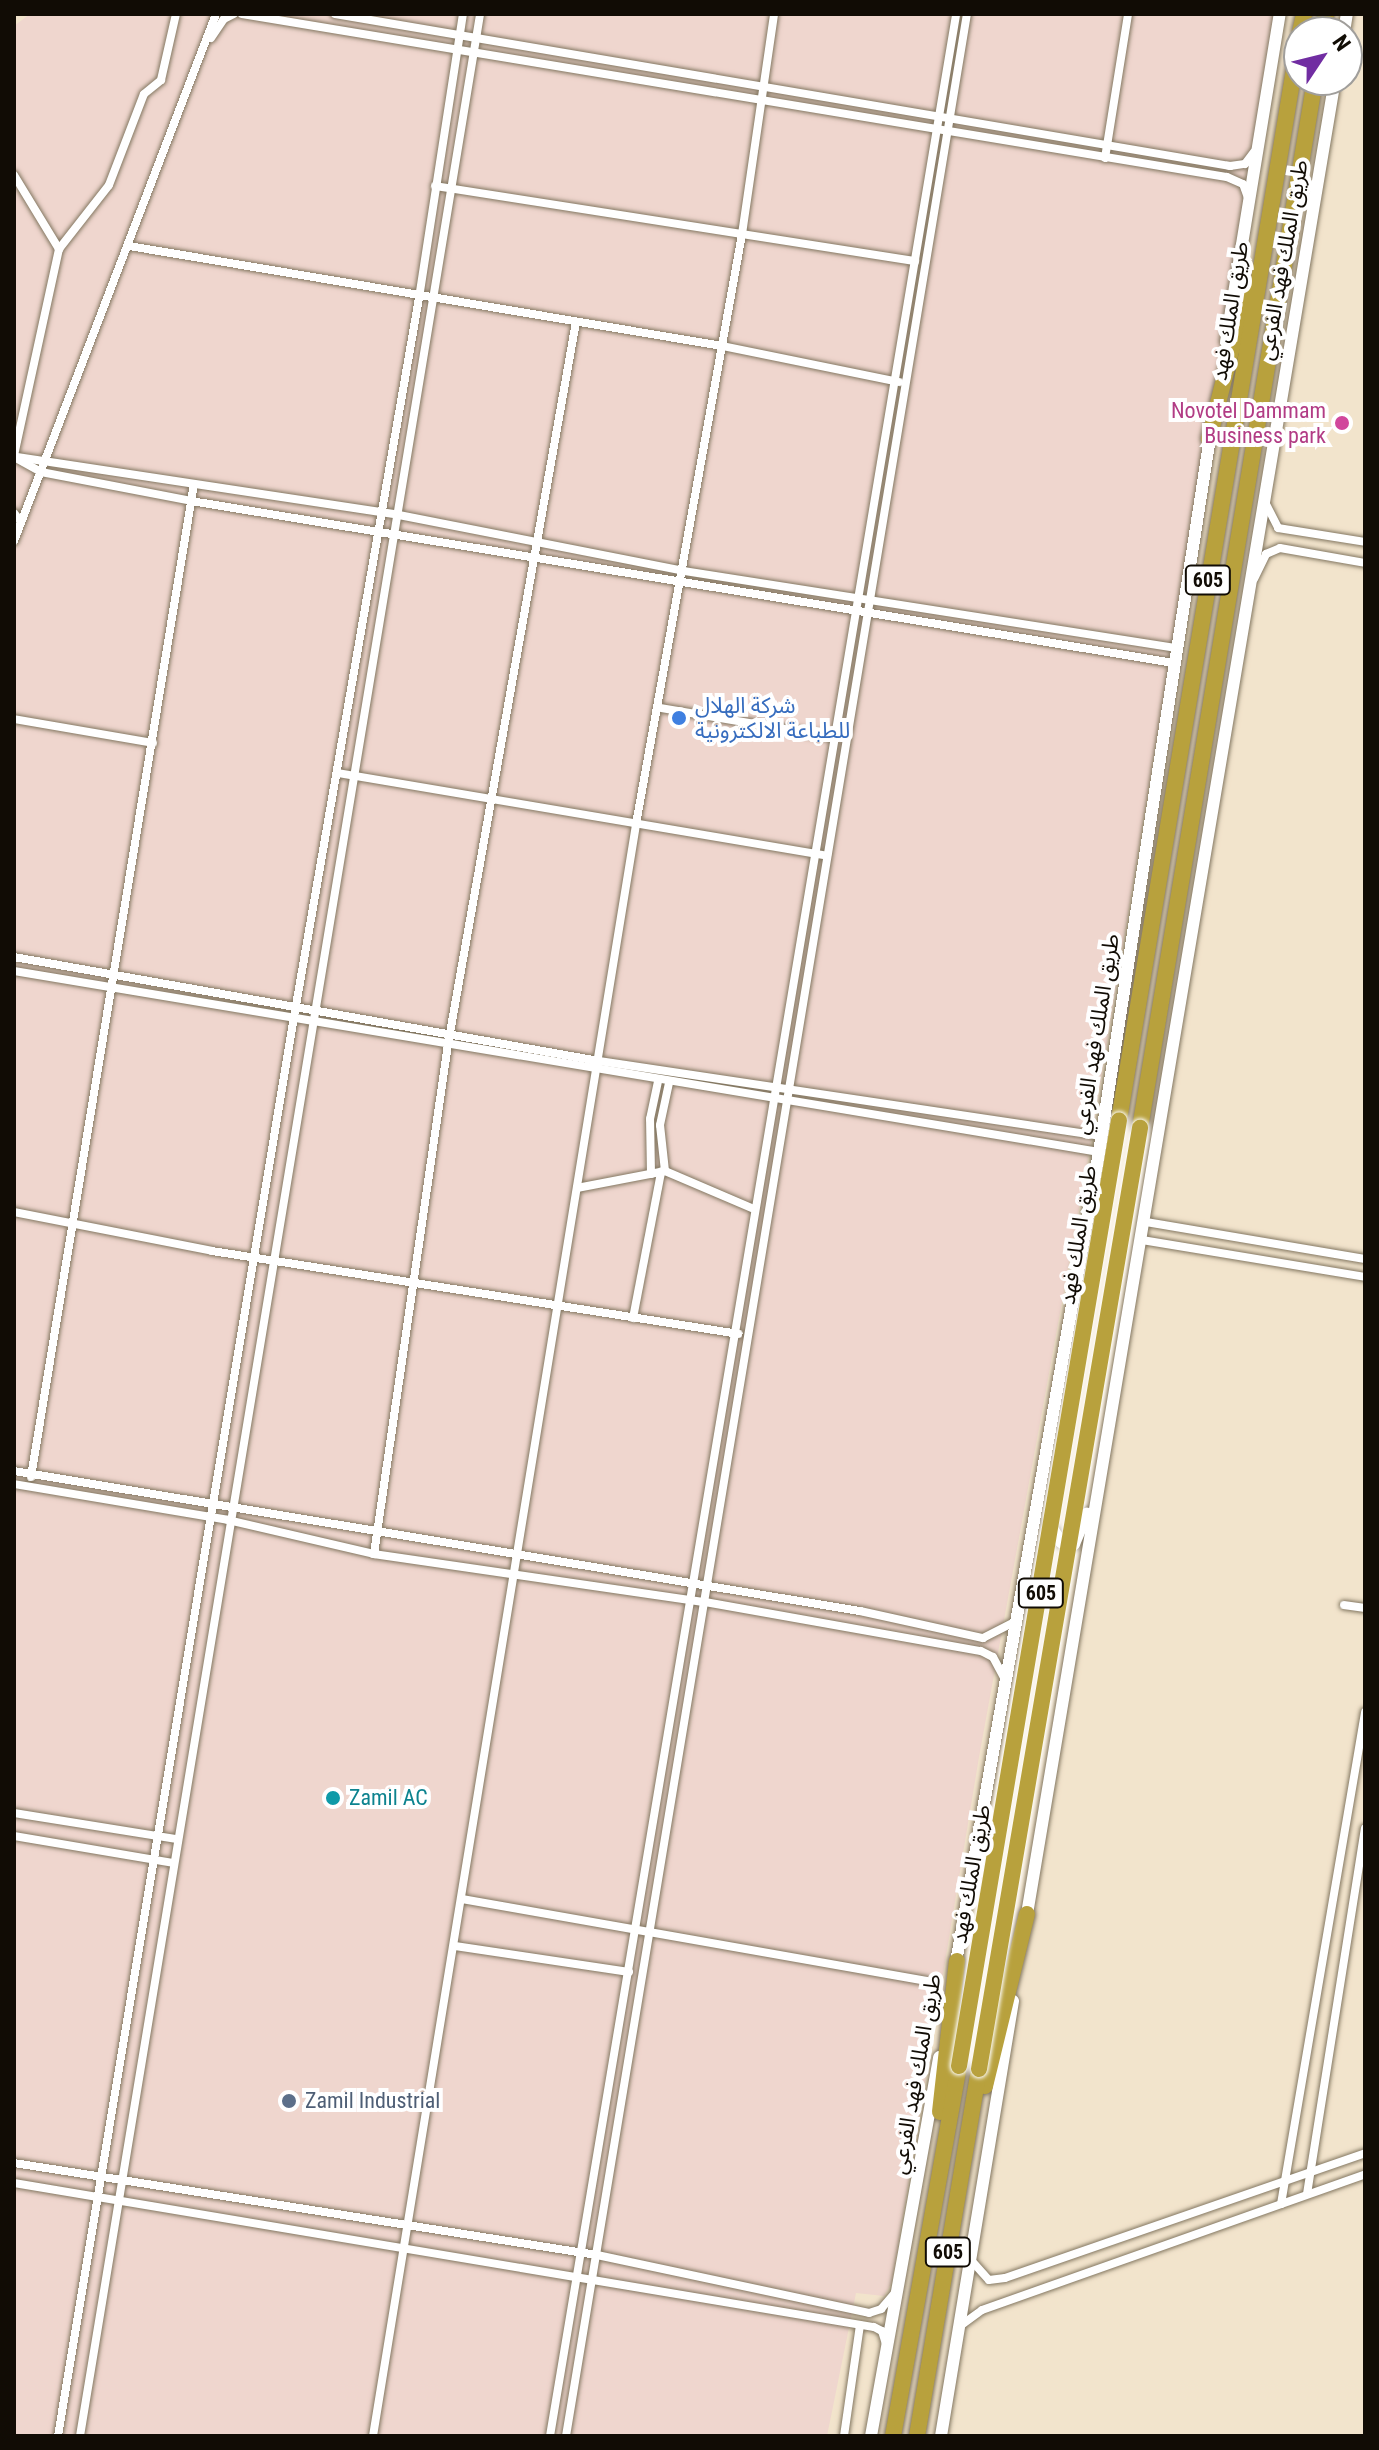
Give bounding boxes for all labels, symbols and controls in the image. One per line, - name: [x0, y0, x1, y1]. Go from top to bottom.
- north arrow: [1283, 16, 1363, 96]
- text: N: [1327, 30, 1356, 56]
- street label: طريق الملك فهد الفرعي: [1252, 158, 1314, 362]
- street label: طريق الملك فهد: [1206, 239, 1254, 383]
- place label: Novotel Dammam Business park: [1171, 397, 1326, 448]
- marker: Novotel Dammam Business park: [1333, 414, 1351, 432]
- road number: 605: [1184, 564, 1232, 596]
- place label: شركة الهلال للطباعة الالكترونية: [695, 692, 850, 744]
- marker: شركة الهلال للطباعة الالكترونية: [670, 709, 688, 727]
- street label: طريق الملك فهد الفرعي: [1067, 932, 1125, 1136]
- street label: طريق الملك فهد: [1054, 1163, 1102, 1307]
- road number: 605: [1017, 1577, 1065, 1609]
- place label: Zamil AC: [349, 1785, 428, 1811]
- marker: Zamil AC: [324, 1789, 342, 1807]
- street label: طريق الملك فهد: [946, 1802, 996, 1946]
- street label: طريق الملك فهد الفرعي: [885, 1972, 947, 2176]
- place label: Zamil Industrial: [305, 2088, 440, 2114]
- marker: Zamil Industrial: [280, 2092, 298, 2110]
- road number: 605: [924, 2236, 972, 2268]

